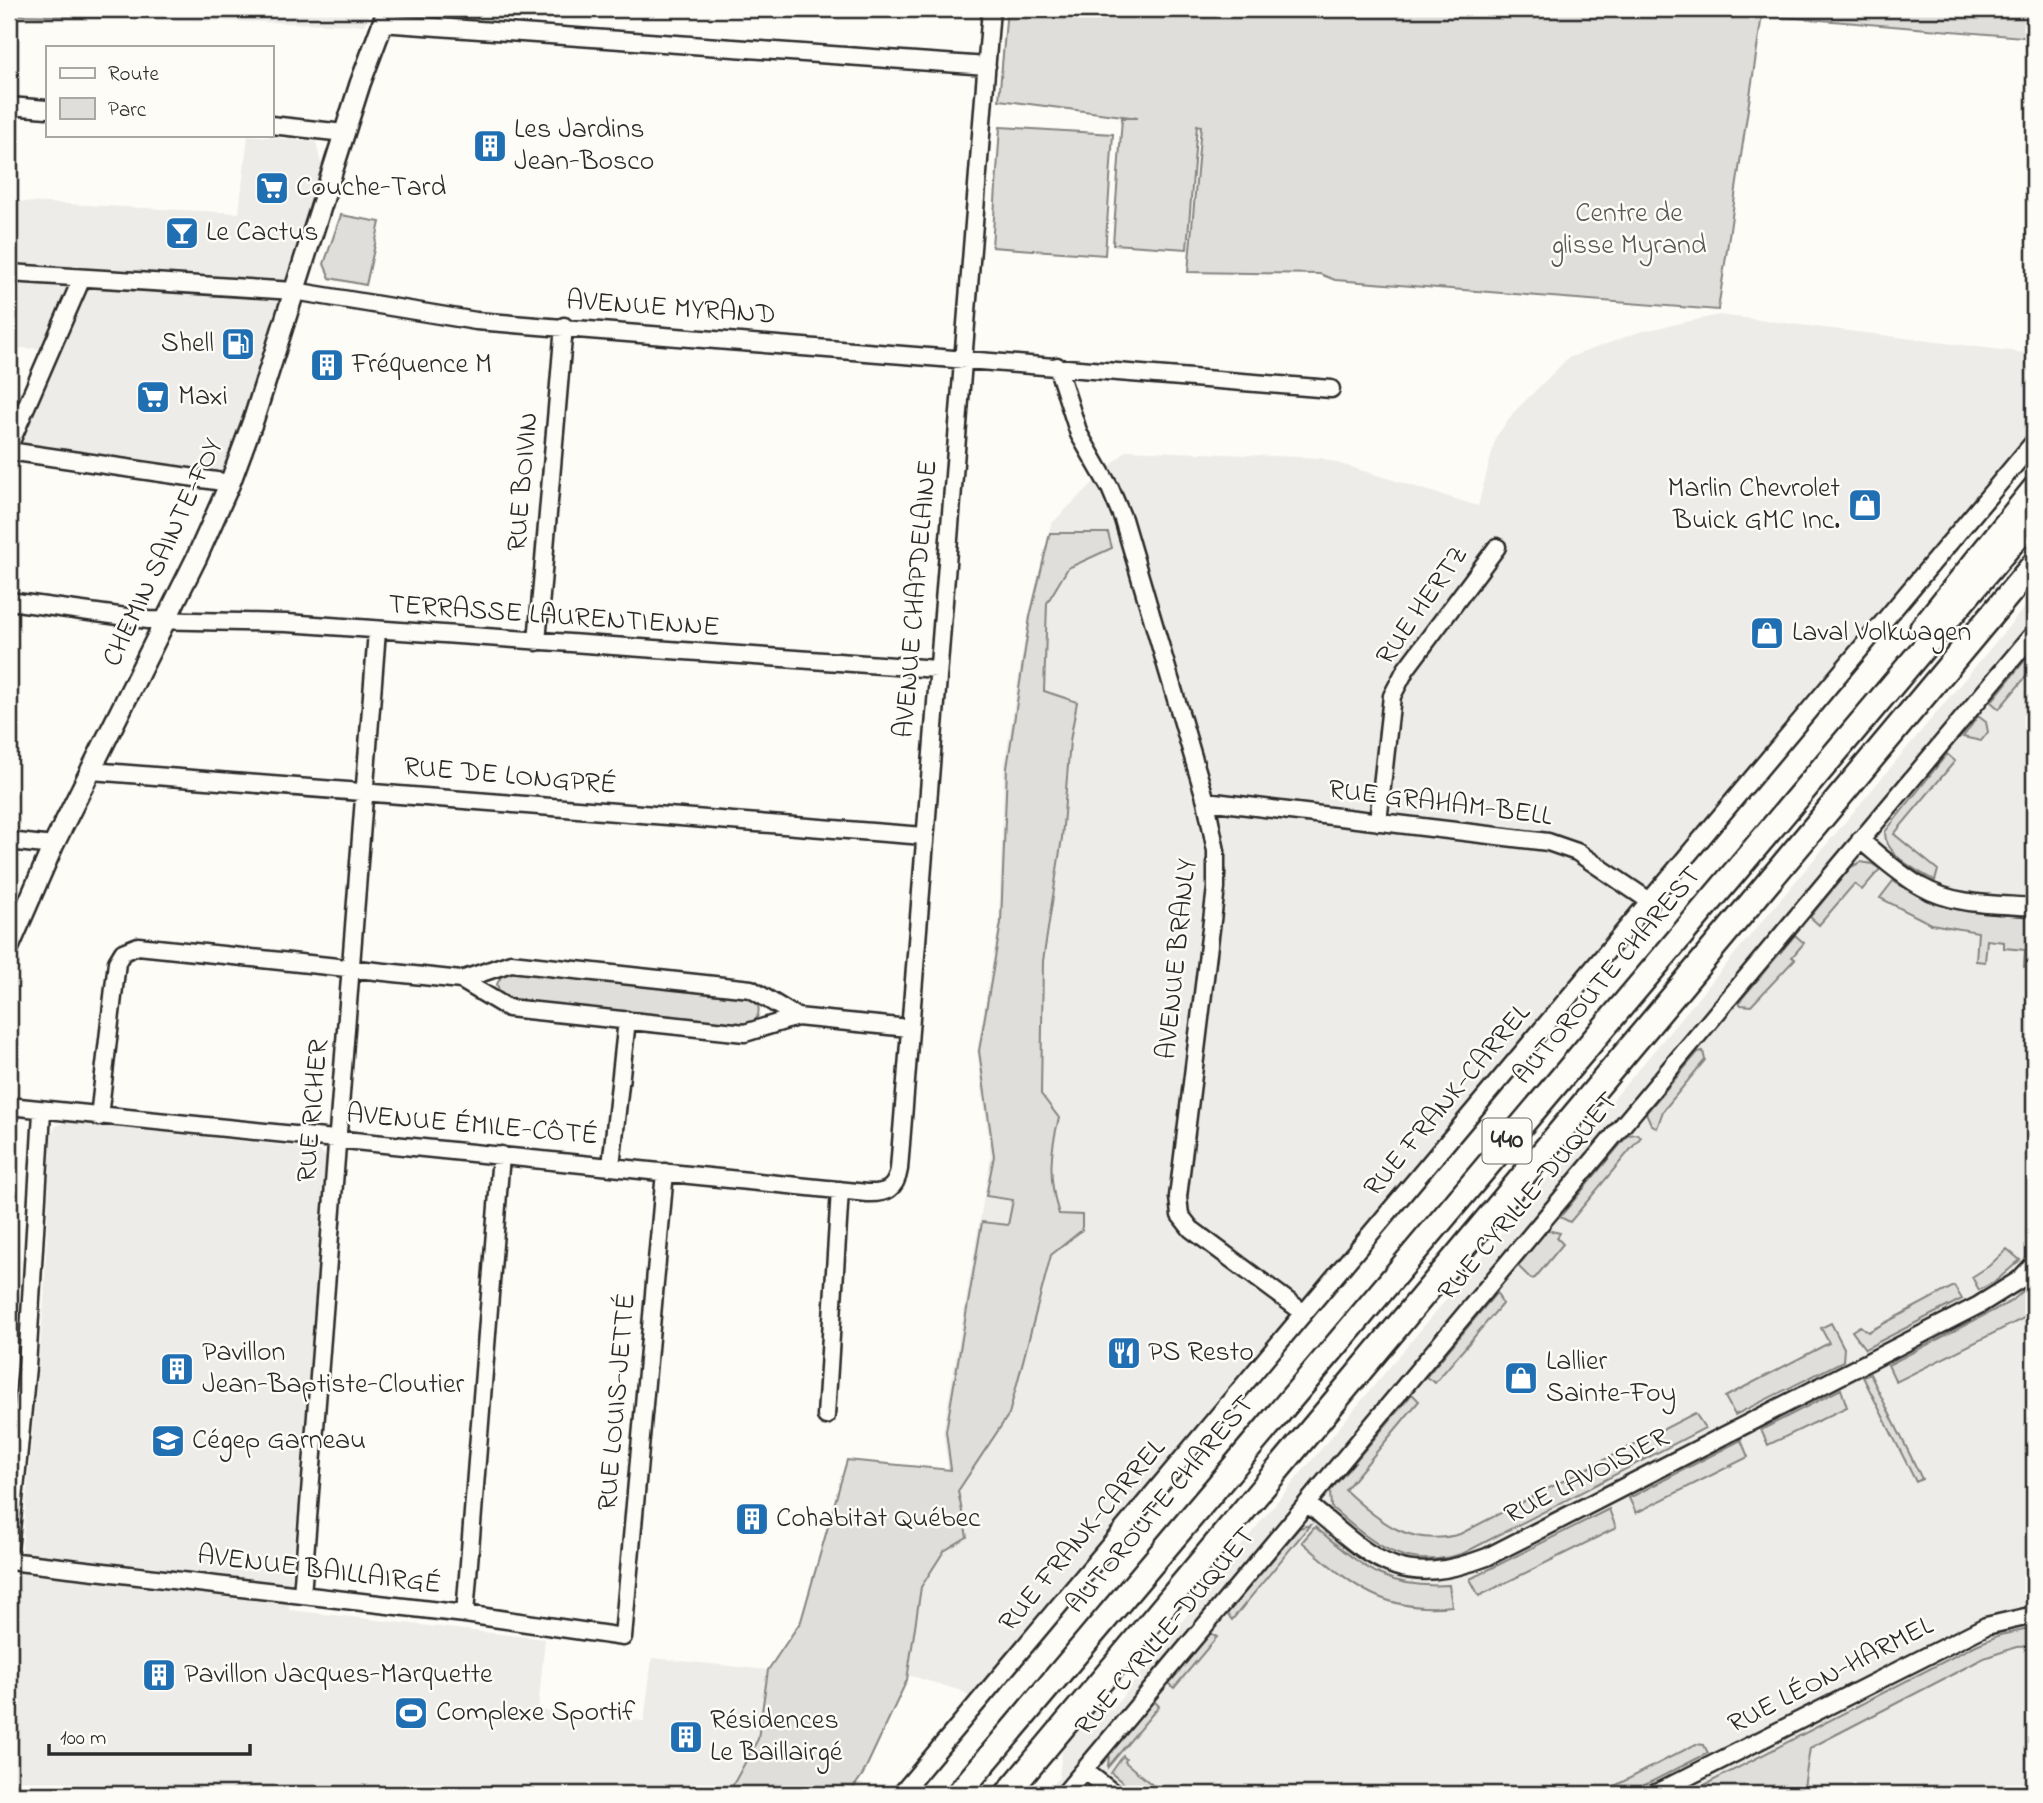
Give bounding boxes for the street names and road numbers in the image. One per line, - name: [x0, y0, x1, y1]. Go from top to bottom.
- street label: AVENUE MYRAND: [565, 281, 777, 337]
- street label: RUE BOIVIN: [497, 411, 551, 553]
- street label: CHEMIN SAINTE-FOY: [93, 432, 235, 674]
- street label: AVENUE CHAPDELAINE: [884, 458, 950, 740]
- street label: RUE HERTZ: [1367, 538, 1479, 674]
- street label: TERRASSE LAURENTIENNE: [387, 585, 721, 649]
- street label: RUE DE LONGPRÉ: [402, 747, 618, 807]
- street label: RUE GRAHAM-BELL: [1326, 770, 1555, 838]
- street label: AVENUE BRANLY: [1147, 856, 1209, 1061]
- street label: AUTOROUTE CHAREST: [1504, 858, 1712, 1094]
- street label: RUE FRANK-CARREL: [1355, 995, 1542, 1207]
- street label: RUE RICHER: [287, 1037, 341, 1184]
- street label: RUE CYRILLE-DUQUET: [1429, 1083, 1629, 1311]
- street label: AVENUE ÉMILE-CÔTÉ: [345, 1095, 599, 1157]
- road number: 440: [1482, 1118, 1532, 1164]
- street label: RUE LOUIS-JETTÉ: [588, 1291, 648, 1513]
- street label: AUTOROUTE CHAREST: [1057, 1387, 1265, 1623]
- street label: RUE LAVOISIER: [1498, 1418, 1677, 1536]
- street label: RUE FRANK-CARREL: [990, 1430, 1177, 1642]
- street label: RUE CYRILLE-DUQUET: [1066, 1518, 1266, 1746]
- street label: AVENUE BAILLAIRGÉ: [195, 1536, 443, 1606]
- street label: RUE LÉON-HARMEL: [1721, 1606, 1941, 1745]

